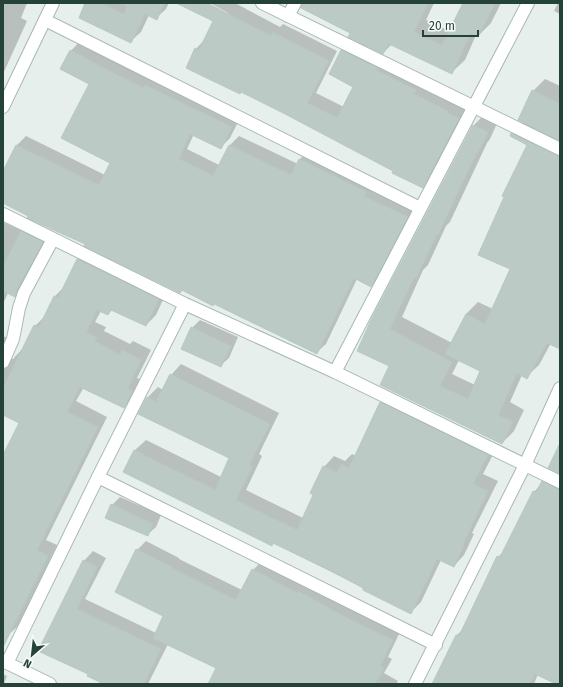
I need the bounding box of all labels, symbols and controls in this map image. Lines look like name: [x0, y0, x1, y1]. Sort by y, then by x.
scale bar: [423, 12, 478, 38]
text: 20 m: [429, 19, 455, 33]
north arrow: [12, 635, 52, 675]
text: N: [21, 656, 34, 671]

